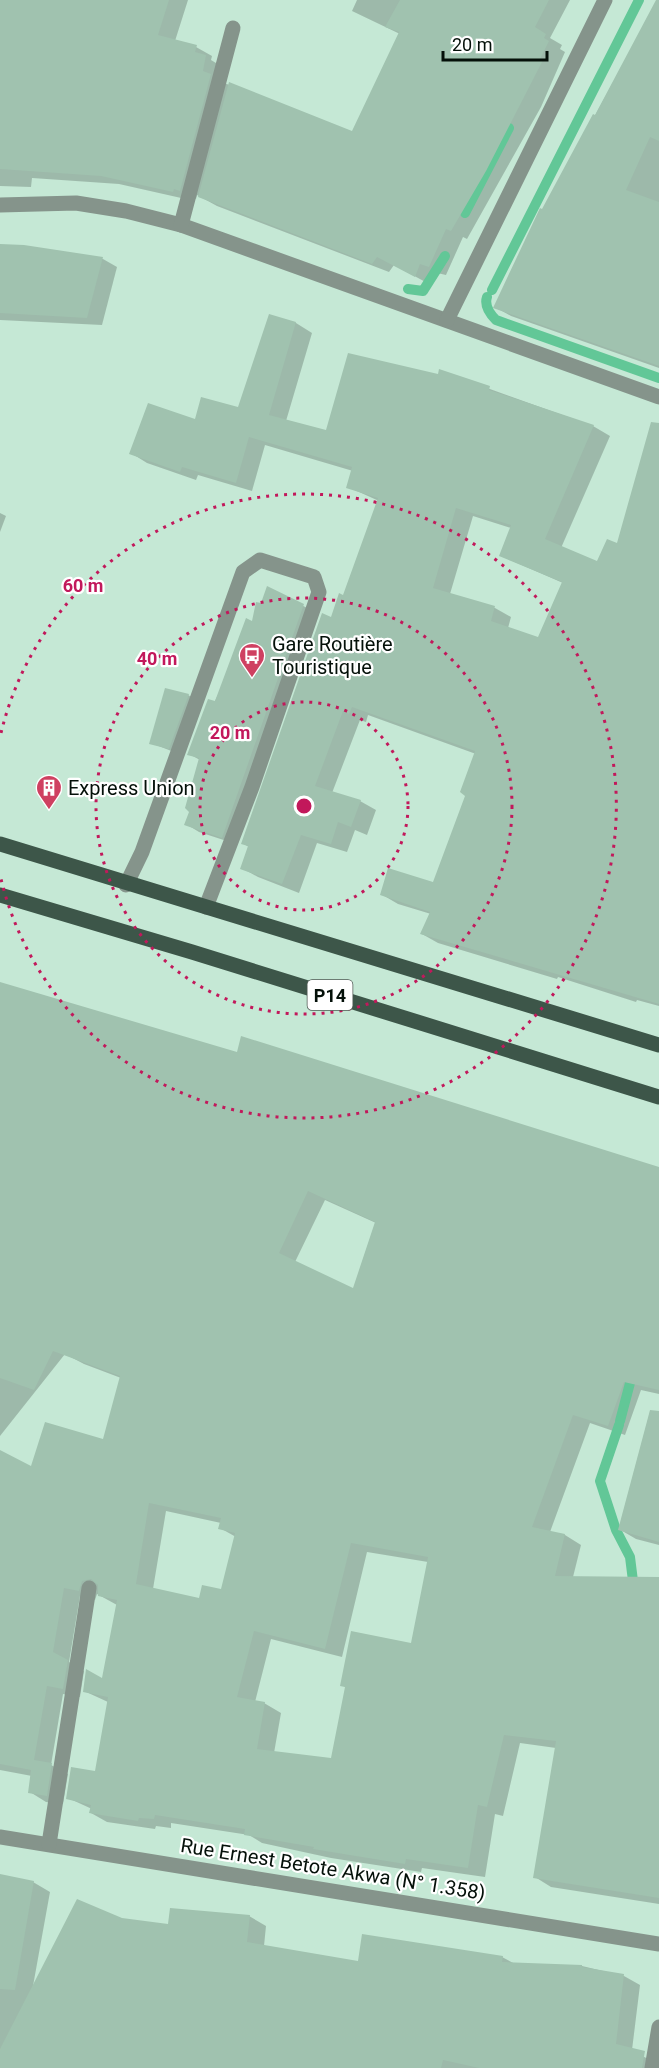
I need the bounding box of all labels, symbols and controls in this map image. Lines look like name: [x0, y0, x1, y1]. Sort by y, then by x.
scale bar: [443, 24, 546, 62]
text: 20 m: [452, 34, 492, 55]
text: 60 m: [63, 575, 103, 596]
place label: Gare Routière Touristique: [272, 632, 393, 679]
bus stop icon: Gare Routière Touristique: [237, 641, 267, 679]
text: 40 m: [137, 648, 177, 669]
text: 20 m: [210, 722, 250, 743]
building icon: Express Union: [34, 773, 64, 811]
place label: Express Union: [68, 776, 195, 800]
centre of rings: [294, 796, 314, 816]
road number: P14: [308, 980, 352, 1010]
street label: Rue Ernest Betote Akwa (N° 1.358): [179, 1833, 487, 1905]

